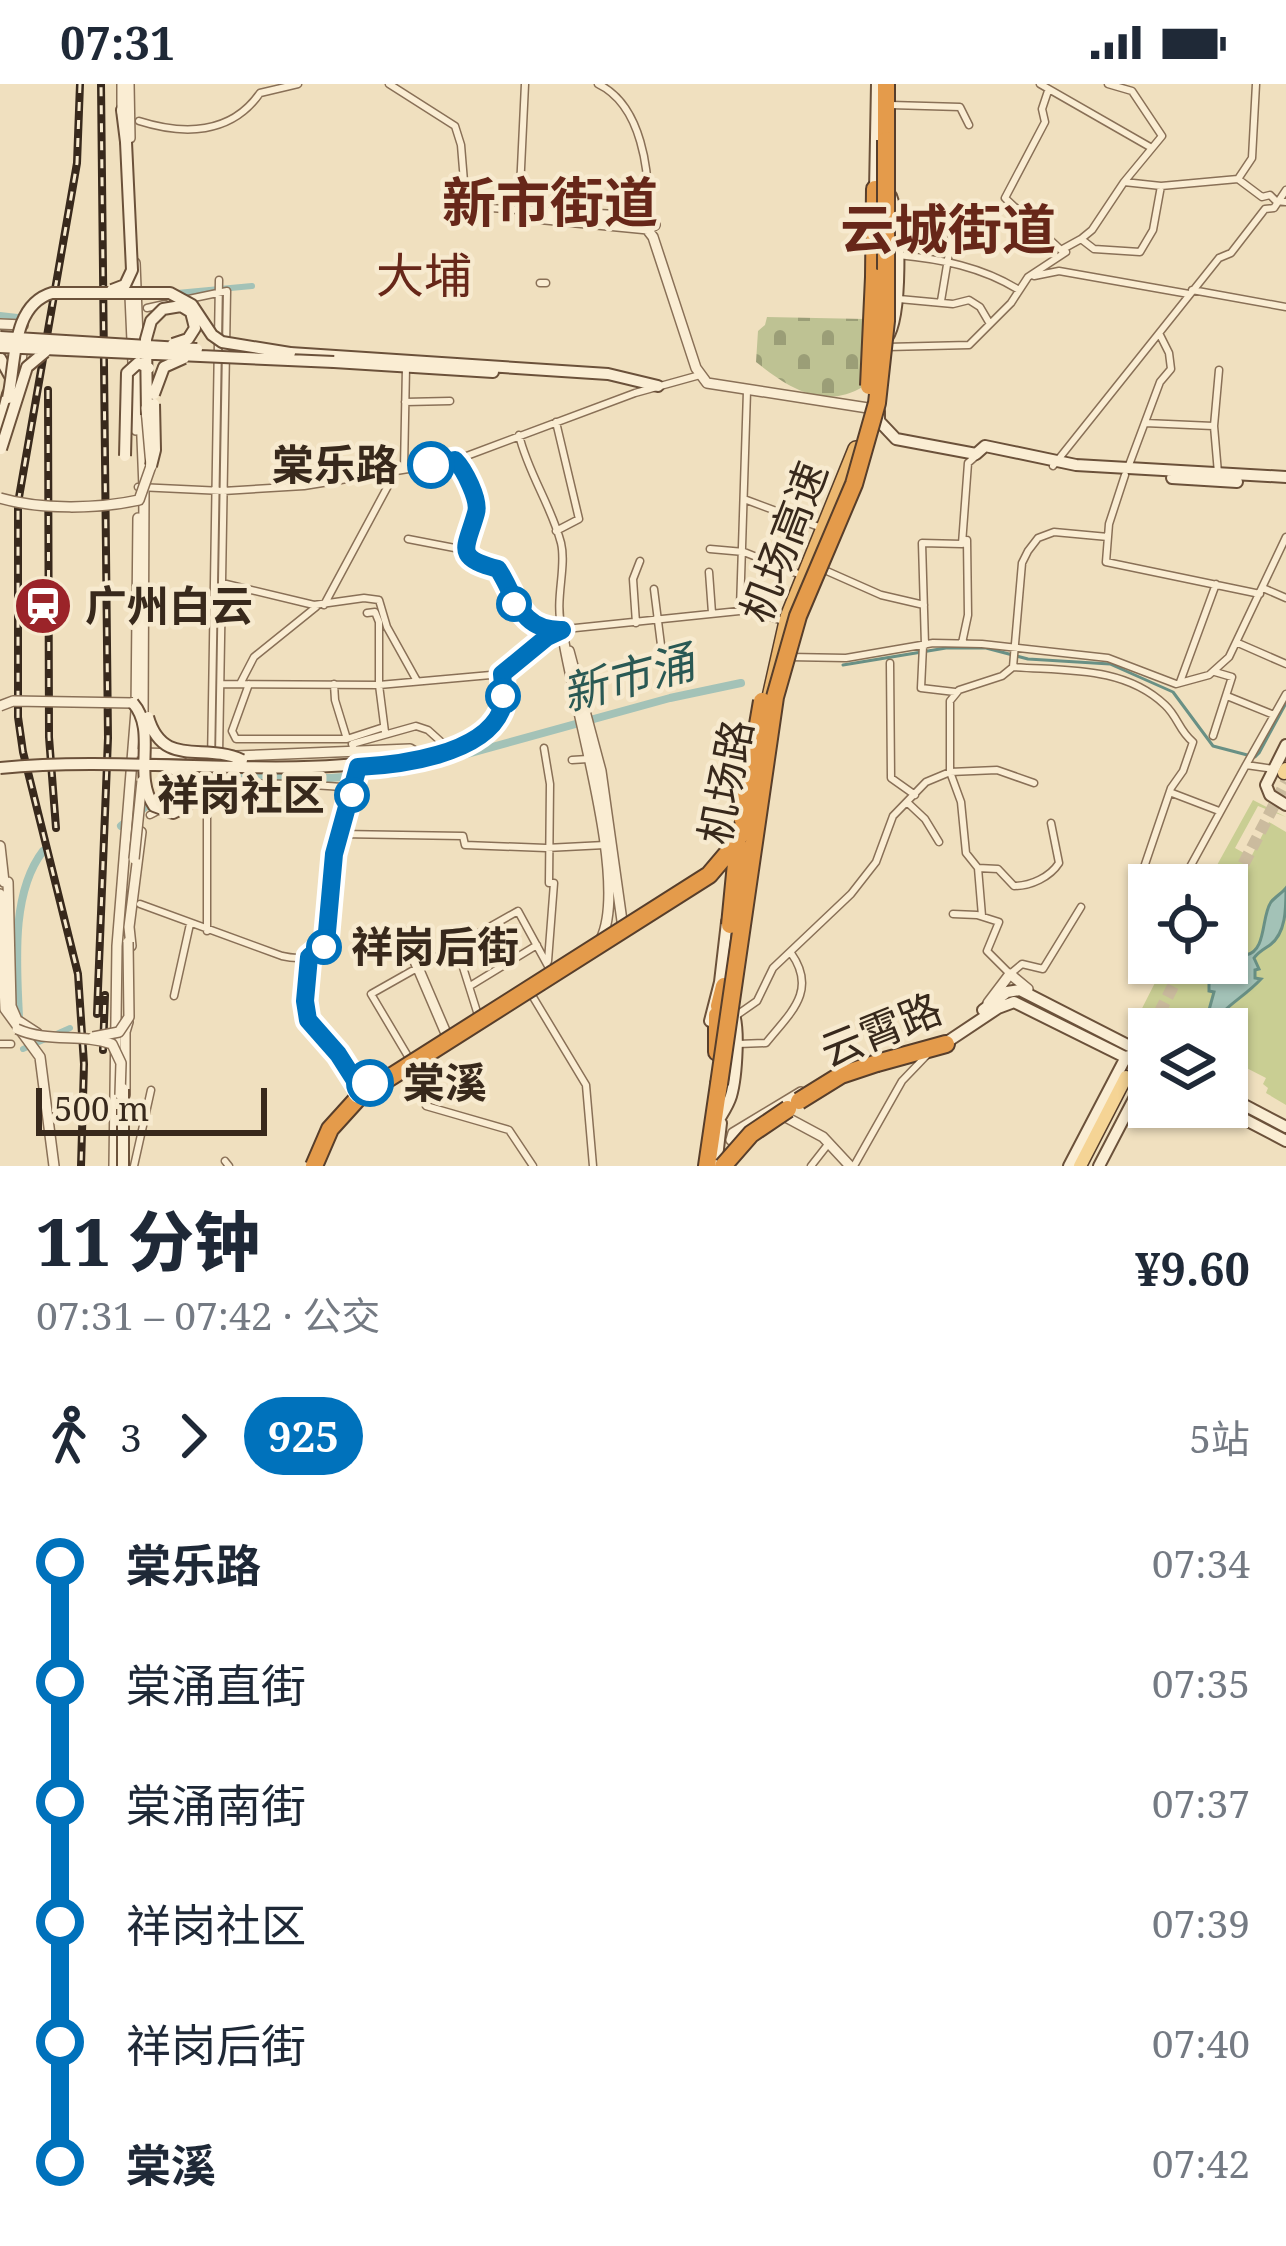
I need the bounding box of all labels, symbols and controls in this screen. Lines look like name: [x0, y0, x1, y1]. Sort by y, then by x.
text: 07:31: [60, 12, 175, 73]
district label: 新市街道: [442, 164, 658, 238]
district label: 云城街道: [840, 191, 1056, 265]
district label: 大埔: [376, 242, 472, 307]
place label: 棠乐路: [272, 435, 398, 492]
marker: 棠乐路: [409, 443, 453, 487]
street label: 机场高速: [726, 453, 839, 630]
station icon: 广州白云: [12, 575, 74, 637]
place label: 广州白云: [85, 576, 253, 633]
unlabelled marker: [498, 588, 530, 620]
water label: 新市涌: [555, 628, 706, 723]
unlabelled marker: [487, 680, 519, 712]
street label: 机场路: [685, 714, 765, 849]
place label: 祥岗社区: [157, 765, 325, 822]
marker: 祥岗社区: [336, 779, 368, 811]
map controls: [1128, 864, 1248, 1128]
button: locate: [1128, 864, 1248, 984]
place label: 祥岗后街: [351, 917, 519, 974]
marker: 祥岗后街: [308, 931, 340, 963]
street label: 云霄路: [811, 979, 950, 1079]
button: layers: [1128, 1008, 1248, 1128]
place label: 棠溪: [403, 1053, 487, 1110]
marker: 棠溪: [348, 1061, 392, 1105]
scale bar: [36, 1082, 267, 1135]
text: 500 m: [54, 1086, 149, 1131]
text: 11 分钟: [36, 1195, 260, 1285]
text: ¥9.60: [1135, 1238, 1250, 1299]
text: 07:31 – 07:42 · 公交: [36, 1288, 381, 1341]
icon: walk: [36, 1403, 102, 1469]
icon: forward: [160, 1403, 226, 1469]
text: 925: [268, 1407, 339, 1464]
text: 3: [120, 1410, 142, 1463]
text: 5站: [1189, 1411, 1250, 1464]
text: 棠乐路: [126, 1534, 261, 1595]
text: 07:34: [1152, 1536, 1250, 1589]
text: 棠涌直街: [126, 1654, 306, 1715]
text: 07:35: [1152, 1656, 1250, 1709]
text: 棠涌南街: [126, 1774, 306, 1835]
text: 07:37: [1152, 1776, 1250, 1829]
text: 祥岗社区: [126, 1894, 306, 1955]
text: 07:39: [1152, 1896, 1250, 1949]
text: 祥岗后街: [126, 2014, 306, 2075]
text: 07:40: [1152, 2016, 1250, 2069]
text: 棠溪: [126, 2134, 216, 2195]
text: 07:42: [1152, 2136, 1250, 2189]

